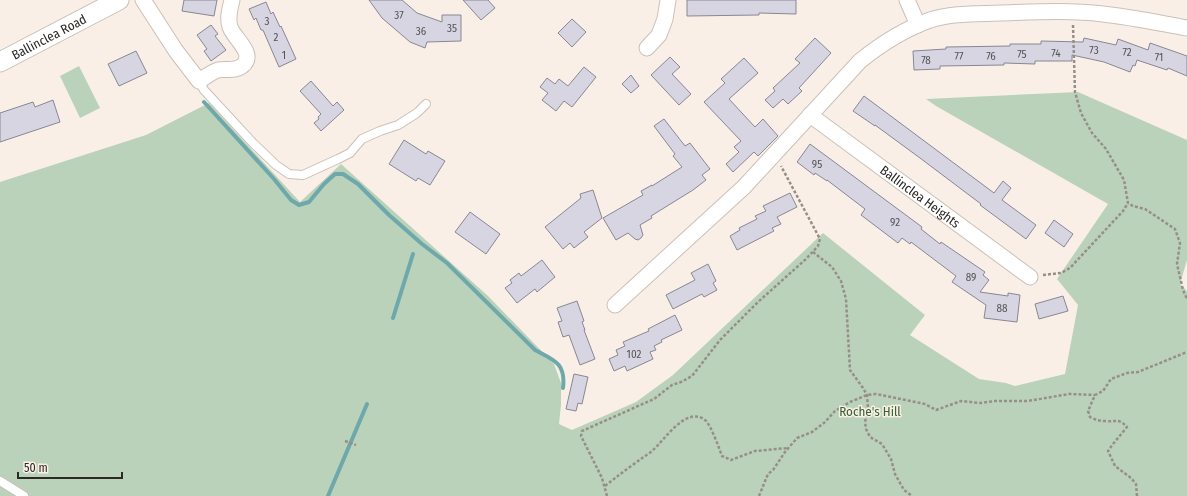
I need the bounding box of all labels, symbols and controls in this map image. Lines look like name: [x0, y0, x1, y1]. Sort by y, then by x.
house number: 37: [394, 9, 404, 22]
street label: Ballinclea Road: [9, 11, 89, 63]
house number: 3: [265, 15, 270, 28]
house number: 35: [447, 22, 457, 35]
house number: 36: [416, 25, 427, 38]
house number: 2: [274, 31, 279, 44]
house number: 73: [1089, 44, 1099, 57]
house number: 72: [1122, 46, 1132, 59]
house number: 74: [1051, 47, 1061, 60]
house number: 75: [1017, 48, 1027, 61]
house number: 1: [282, 49, 286, 62]
house number: 77: [955, 50, 964, 63]
house number: 76: [986, 50, 996, 63]
house number: 71: [1155, 51, 1163, 64]
house number: 78: [921, 54, 931, 67]
house number: 95: [812, 158, 822, 171]
street label: Ballinclea Heights: [877, 162, 963, 231]
house number: 92: [890, 216, 900, 229]
house number: 89: [966, 271, 976, 284]
house number: 88: [997, 302, 1008, 315]
house number: 102: [627, 348, 642, 361]
park label: Roche's Hill: [839, 404, 901, 419]
scale bar: [18, 454, 122, 480]
text: 50 m: [24, 461, 48, 475]

